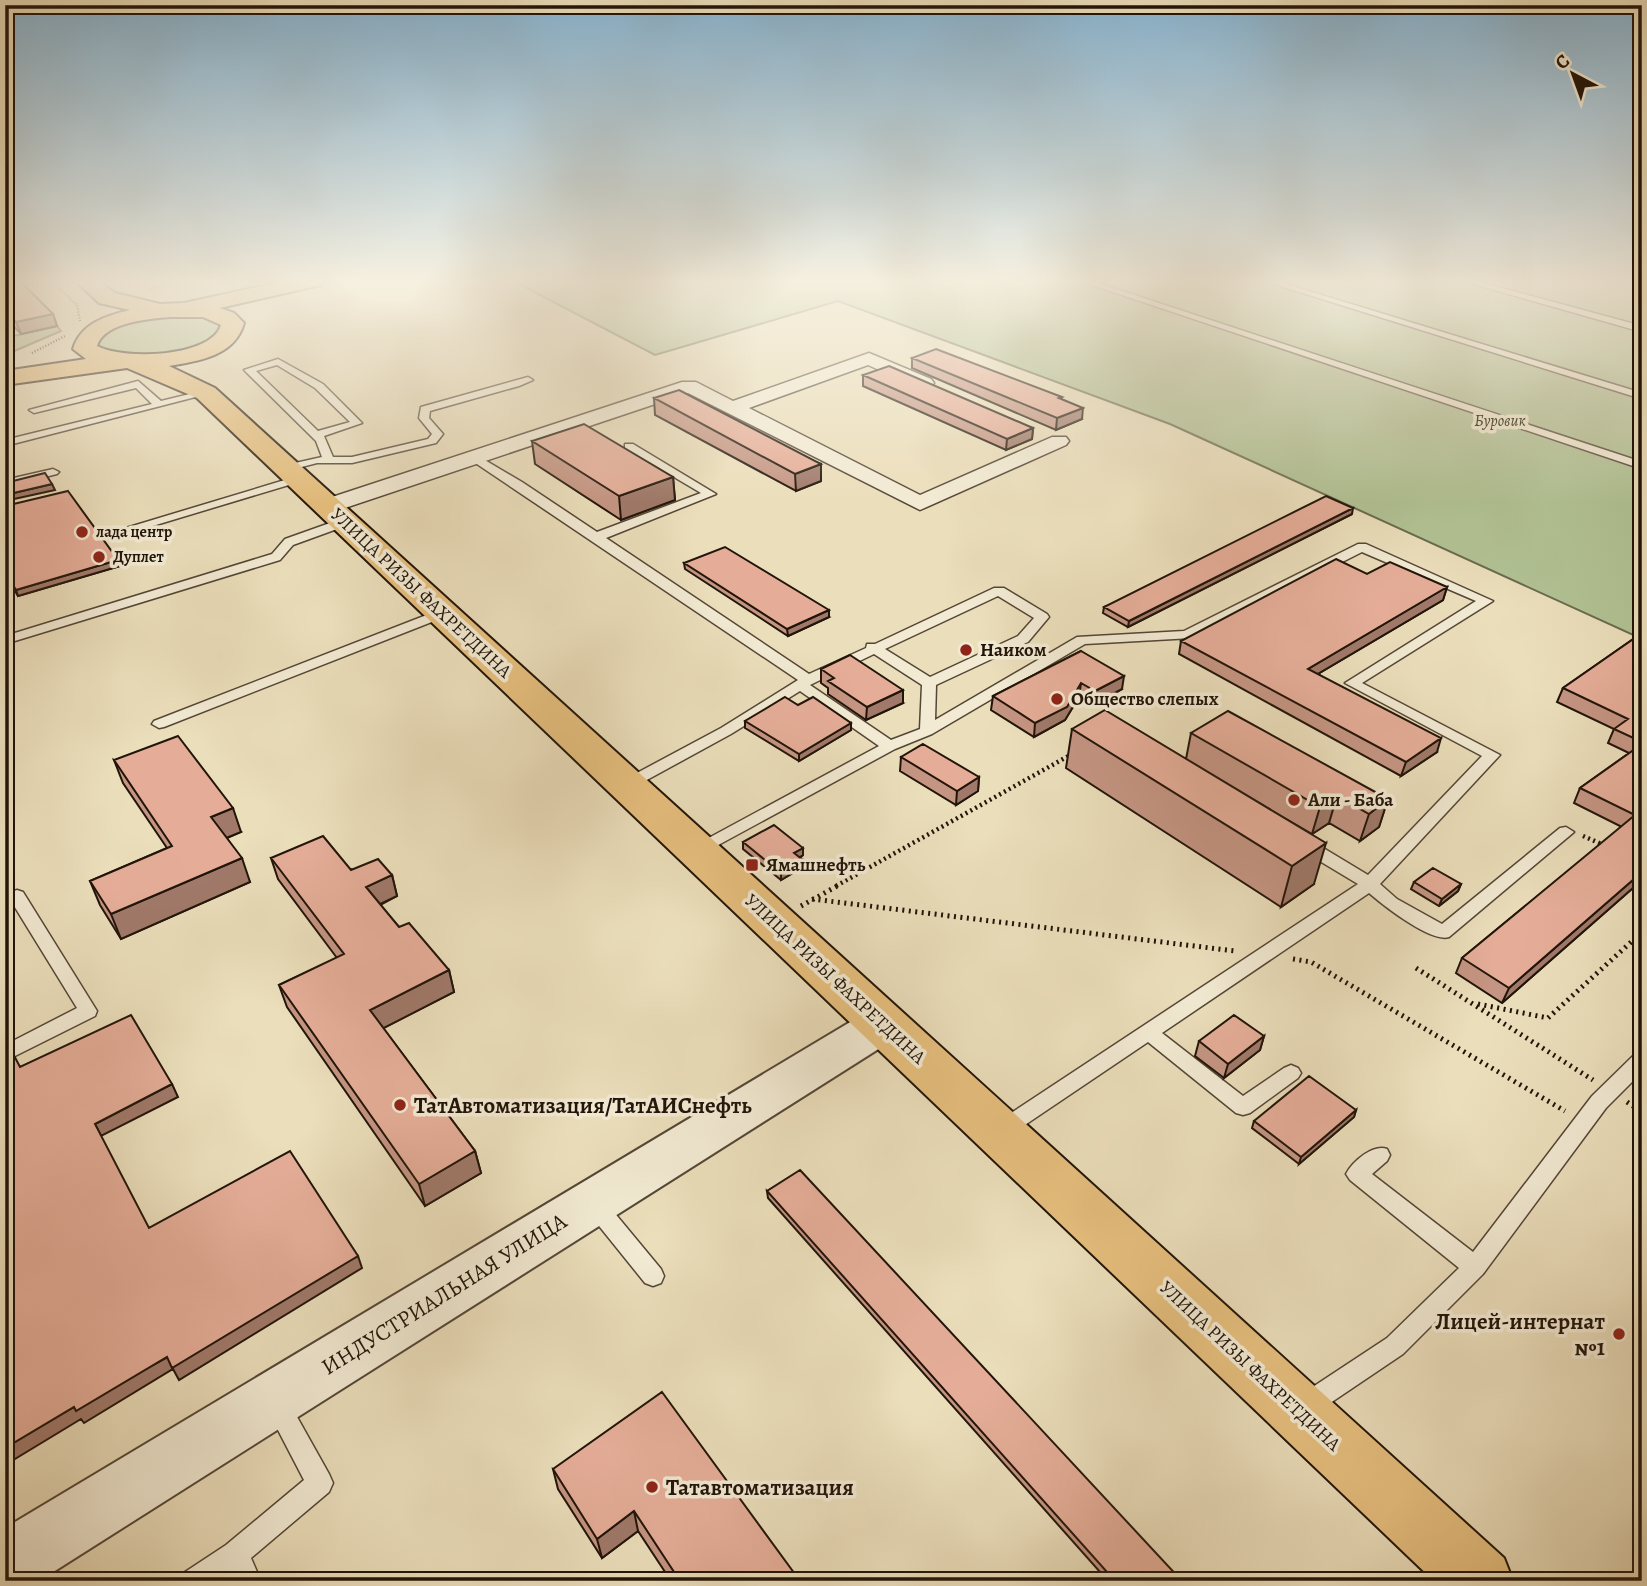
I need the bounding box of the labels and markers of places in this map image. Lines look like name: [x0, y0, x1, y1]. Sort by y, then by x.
place label: лада центр: [95, 521, 173, 543]
marker: лада центр: [74, 524, 90, 540]
place label: Дуплет: [113, 546, 164, 568]
marker: Дуплет: [91, 549, 107, 565]
place label: Наиком: [980, 637, 1047, 663]
marker: Наиком: [958, 642, 974, 658]
place label: Общество слепых: [1071, 686, 1219, 712]
marker: Общество слепых: [1049, 691, 1065, 707]
place label: Али - Баба: [1307, 787, 1394, 813]
marker: Али - Баба: [1286, 792, 1302, 808]
place label: Ямашнефть: [766, 852, 866, 878]
marker: Ямашнефть: [744, 857, 760, 873]
place label: ТатАвтоматизация/ТатАИСнефть: [414, 1090, 752, 1121]
marker: ТатАвтоматизация/ТатАИСнефть: [392, 1097, 408, 1113]
place label: Лицей-интернат №1: [1435, 1306, 1605, 1363]
marker: Лицей-интернат №1: [1611, 1326, 1627, 1342]
place label: Татавтоматизация: [666, 1472, 854, 1503]
marker: Татавтоматизация: [644, 1479, 660, 1495]

